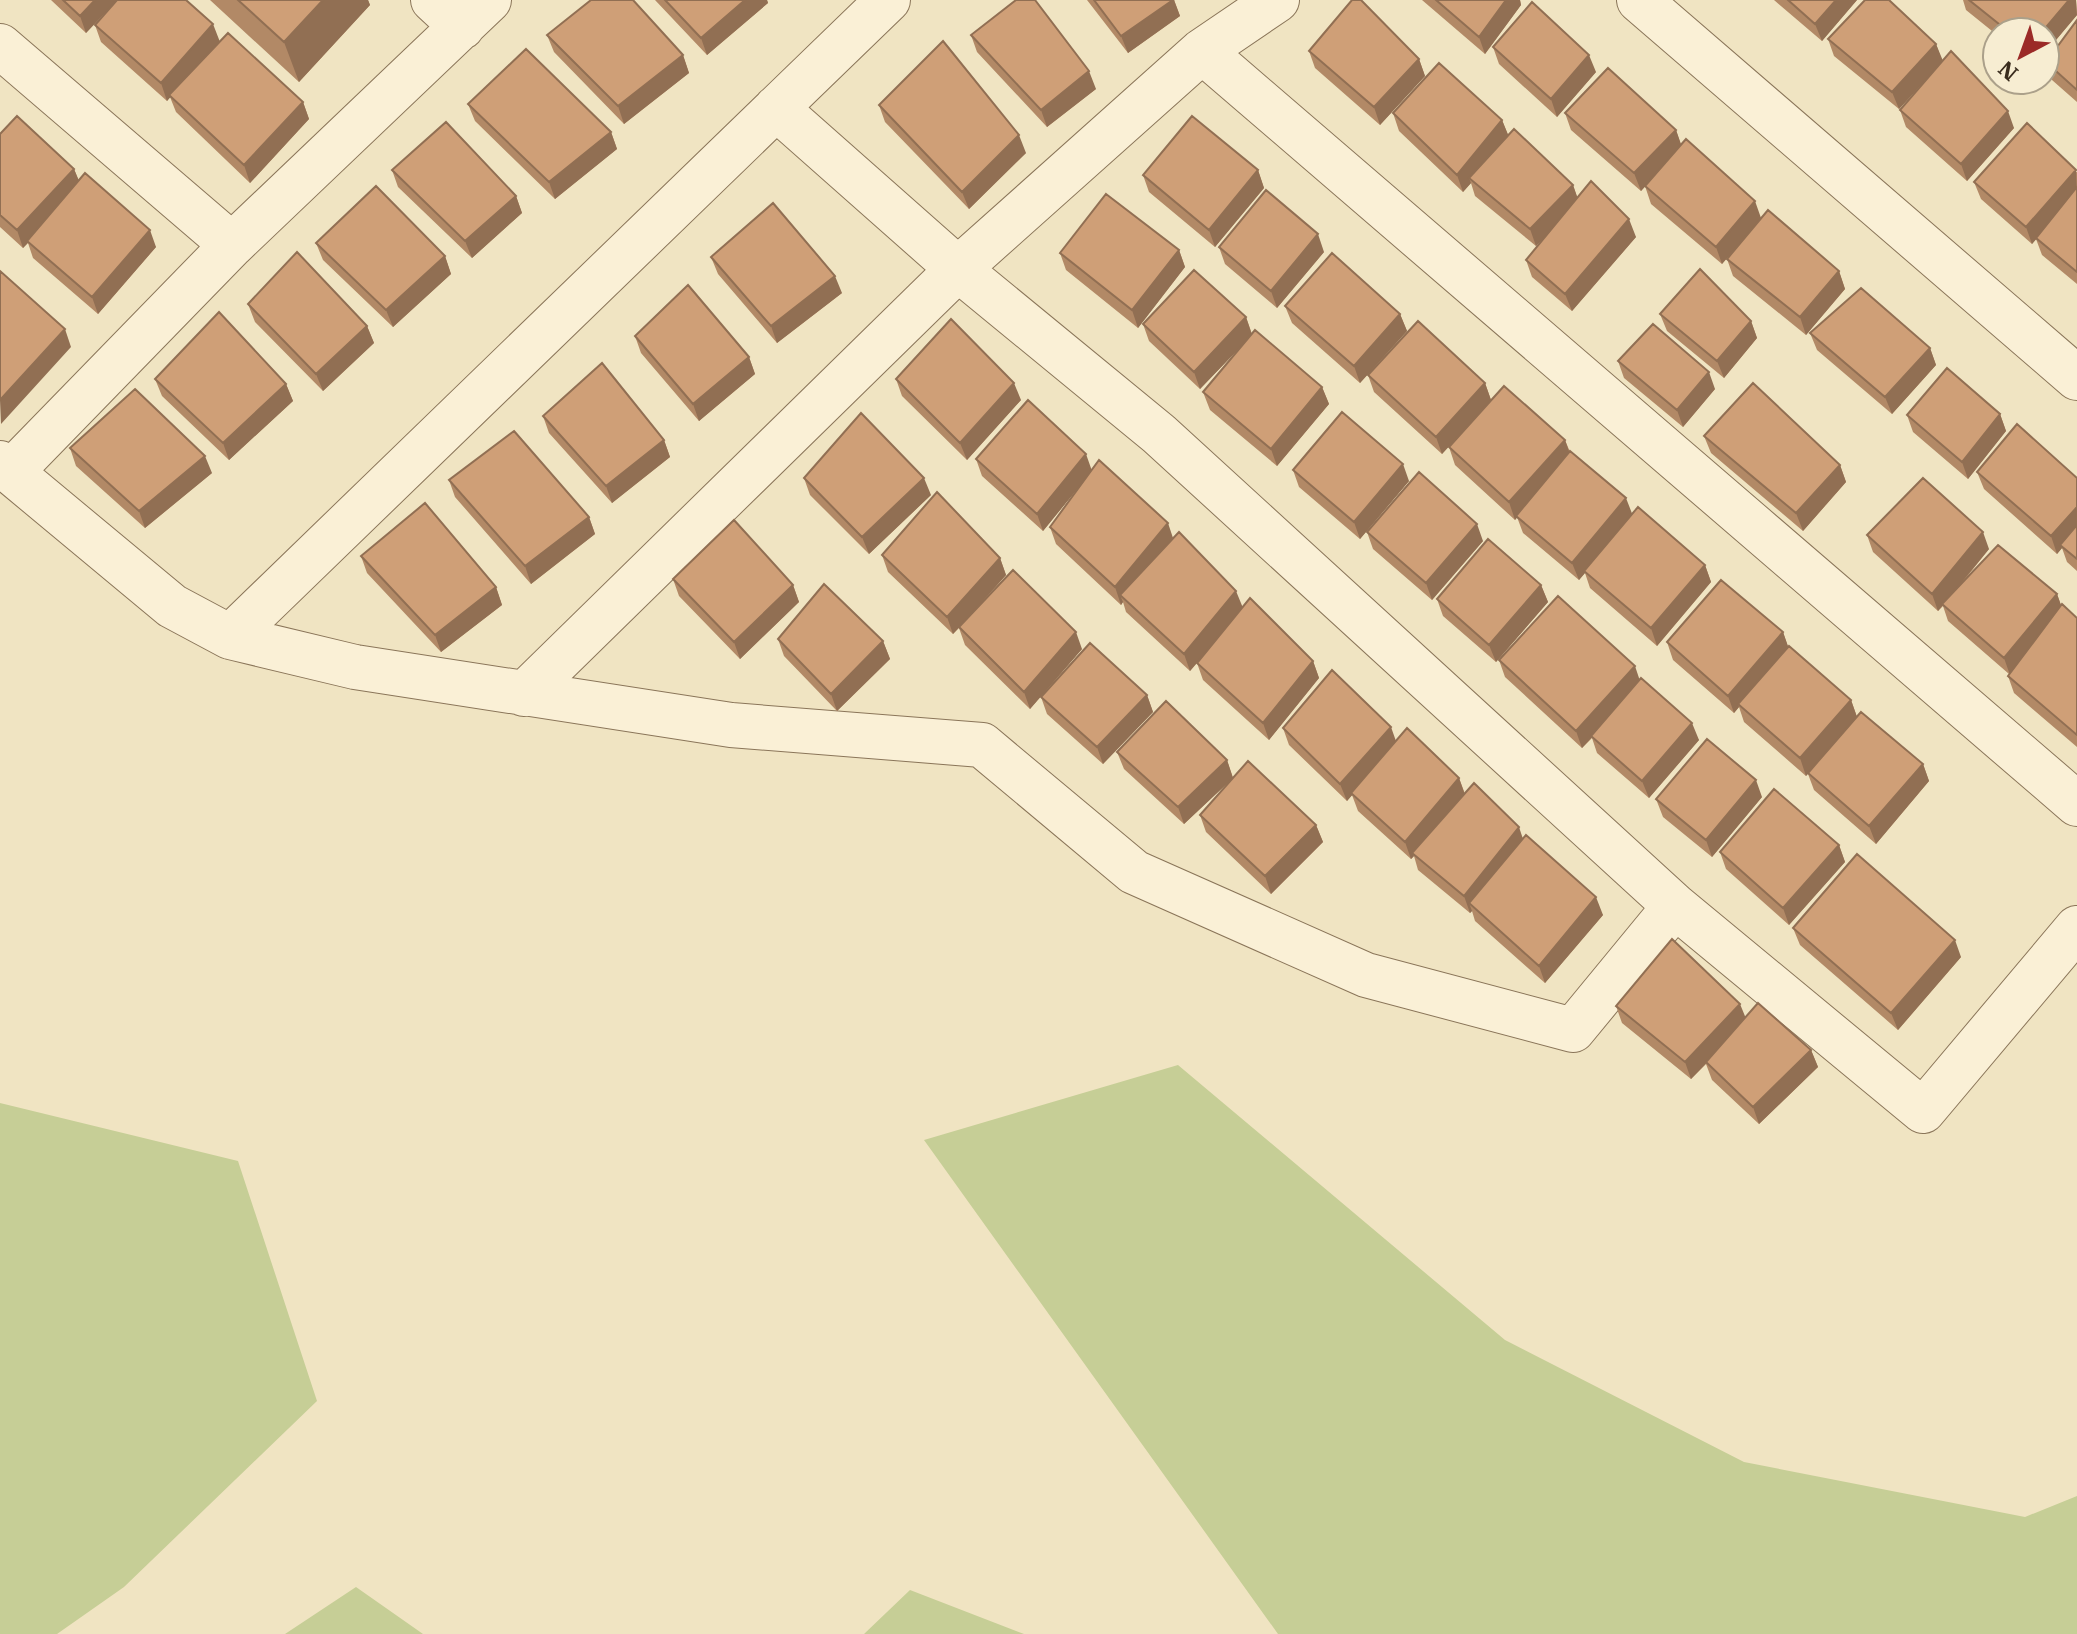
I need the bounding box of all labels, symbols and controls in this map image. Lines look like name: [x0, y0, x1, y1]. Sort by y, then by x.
north arrow: [1981, 16, 2061, 96]
text: N: [1991, 55, 2024, 88]

